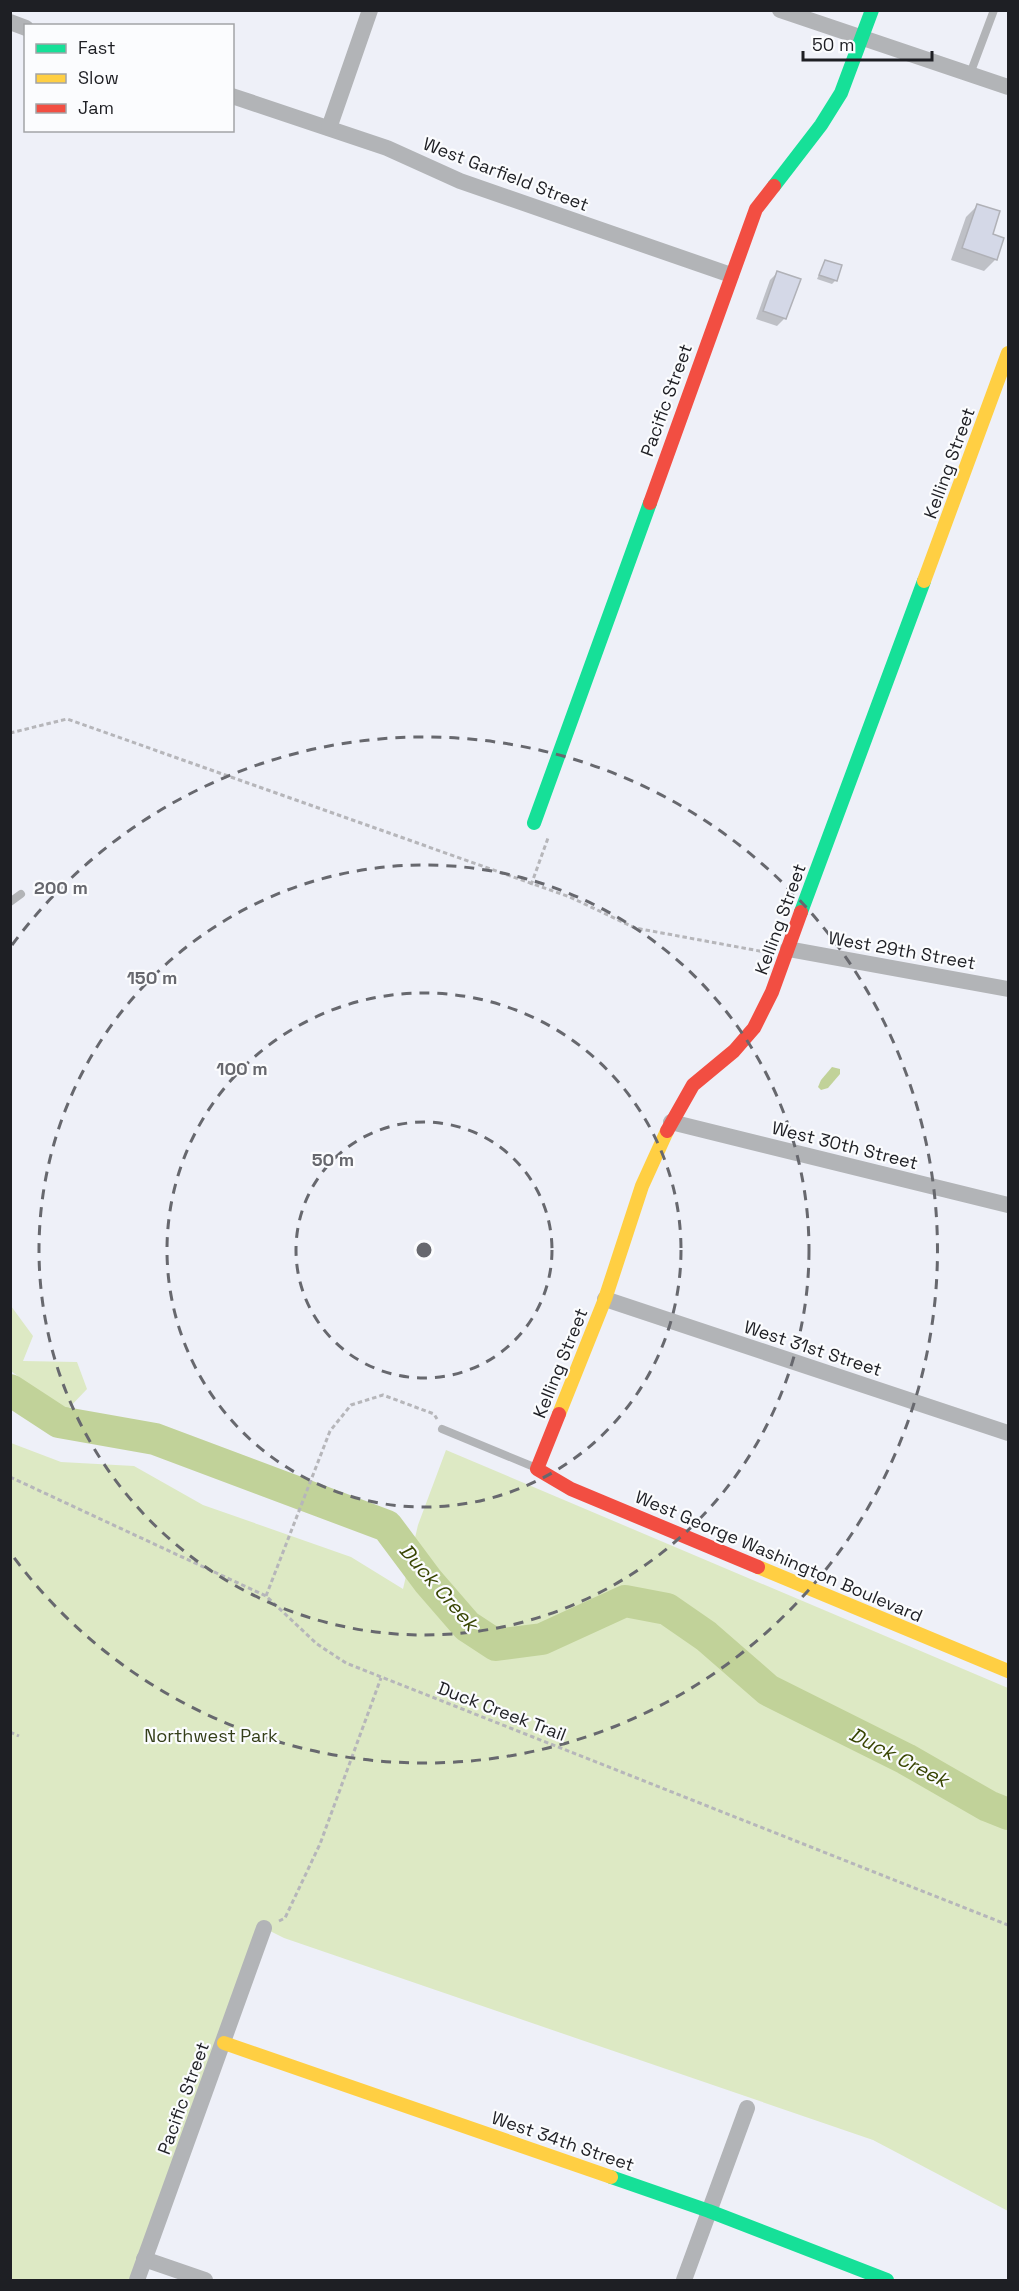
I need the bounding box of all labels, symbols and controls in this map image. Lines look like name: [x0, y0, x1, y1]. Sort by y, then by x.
legend: [24, 24, 234, 132]
scale bar: [803, 24, 932, 62]
text: 50 m: [812, 33, 854, 56]
text: Fast: [78, 36, 115, 59]
text: Slow: [78, 66, 119, 89]
text: Jam: [78, 96, 114, 119]
street label: West Garfield Street: [420, 132, 592, 216]
street label: Pacific Street: [635, 341, 697, 459]
street label: Kelling Street: [918, 404, 980, 522]
street label: Kelling Street: [749, 860, 811, 978]
text: 200 m: [34, 876, 88, 899]
street label: West 29th Street: [827, 926, 977, 974]
text: 150 m: [127, 966, 177, 989]
text: 100 m: [216, 1057, 268, 1080]
street label: West 30th Street: [770, 1116, 920, 1174]
text: 50 m: [312, 1148, 354, 1171]
centre of rings: [414, 1240, 434, 1260]
street label: Kelling Street: [527, 1305, 593, 1421]
street label: West 31st Street: [741, 1315, 885, 1381]
street label: West George Washington Boulevard: [632, 1485, 926, 1627]
water label: Duck Creek: [394, 1538, 486, 1638]
street label: Duck Creek Trail: [434, 1676, 570, 1746]
water label: Duck Creek: [845, 1721, 955, 1794]
park label: Northwest Park: [144, 1724, 278, 1747]
street label: Pacific Street: [152, 2039, 214, 2157]
street label: West 34th Street: [489, 2106, 637, 2176]

